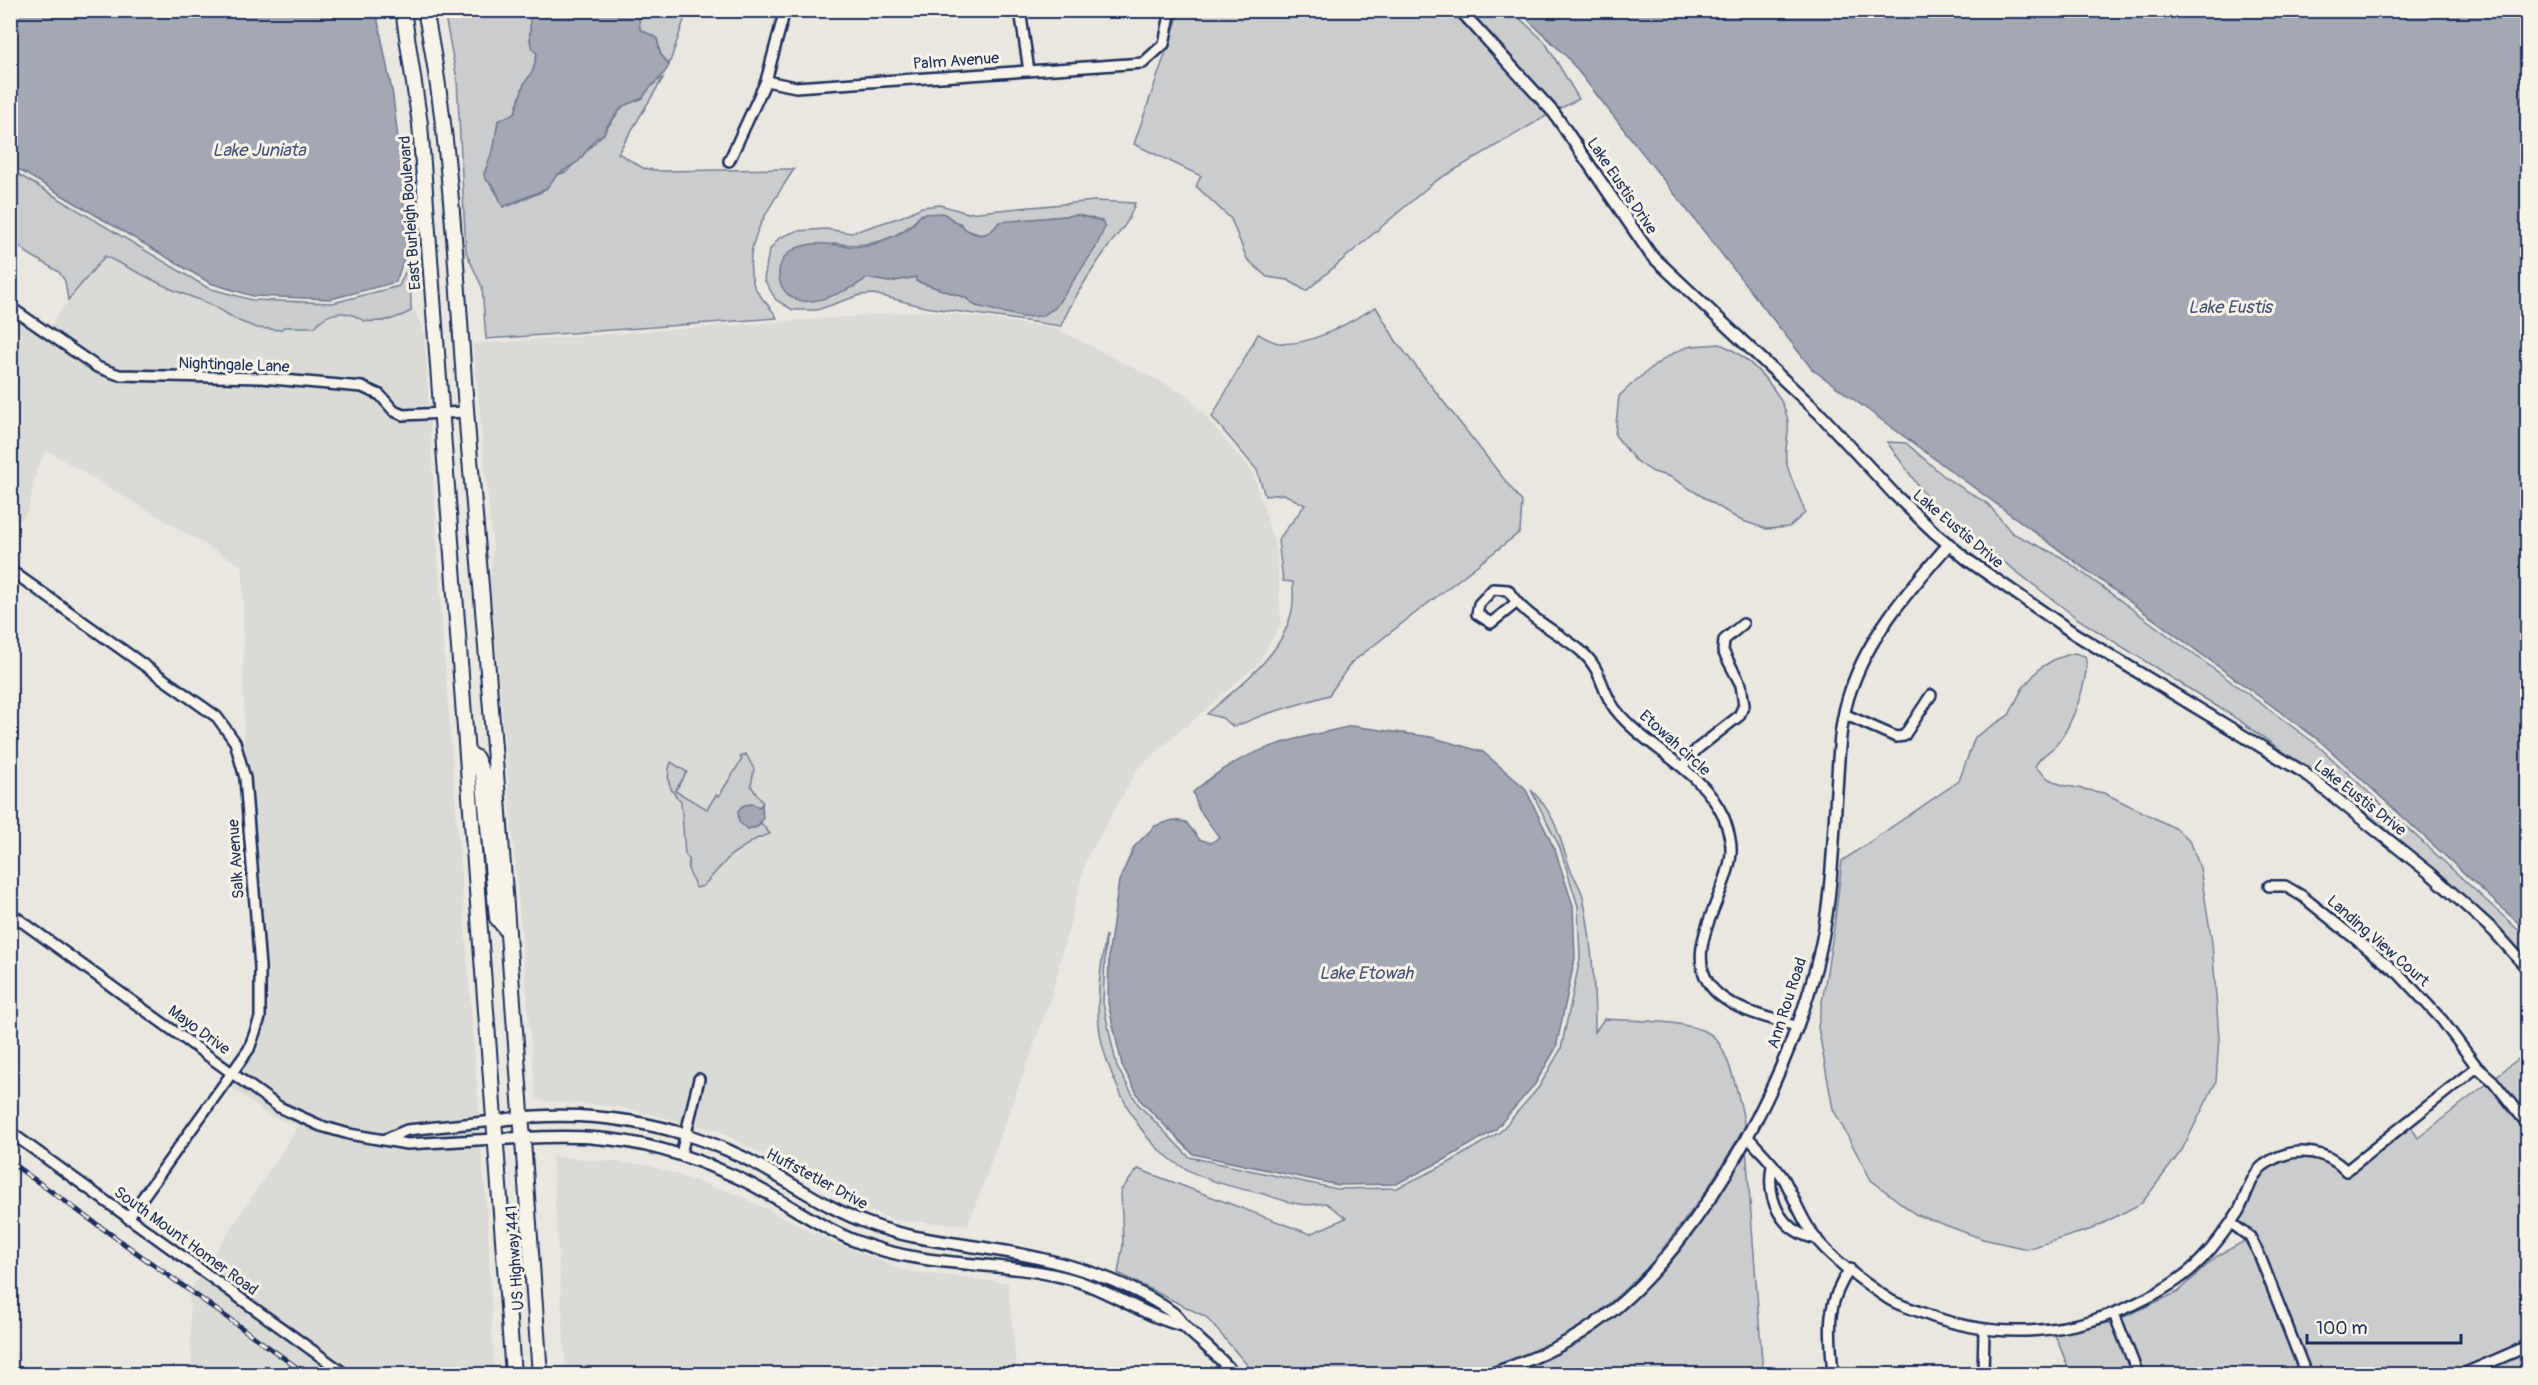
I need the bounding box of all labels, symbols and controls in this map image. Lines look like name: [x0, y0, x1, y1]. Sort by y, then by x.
street label: Palm Avenue: [912, 48, 1000, 74]
street label: Lake Eustis Drive: [1582, 134, 1662, 238]
street label: East Burleigh Boulevard: [395, 135, 425, 291]
water label: Lake Juniata: [212, 139, 307, 162]
water label: Lake Eustis: [2188, 296, 2274, 319]
street label: Nightingale Lane: [178, 353, 290, 377]
street label: Lake Eustis Drive: [1909, 485, 2007, 573]
street label: Etowah circle: [1635, 706, 1715, 780]
street label: Lake Eustis Drive: [2310, 756, 2410, 840]
street label: Salk Avenue: [223, 818, 249, 900]
street label: Landing View Court: [2323, 891, 2434, 991]
street label: Ann Rou Road: [1763, 955, 1811, 1051]
water label: Lake Etowah: [1319, 962, 1414, 985]
street label: Mayo Drive: [164, 1001, 234, 1059]
street label: Huffstetler Drive: [763, 1144, 871, 1214]
street label: South Mount Homer Road: [110, 1182, 262, 1300]
street label: US Highway 441: [501, 1205, 529, 1311]
scale bar: [2307, 1307, 2462, 1345]
text: 100 m: [2316, 1317, 2368, 1340]

